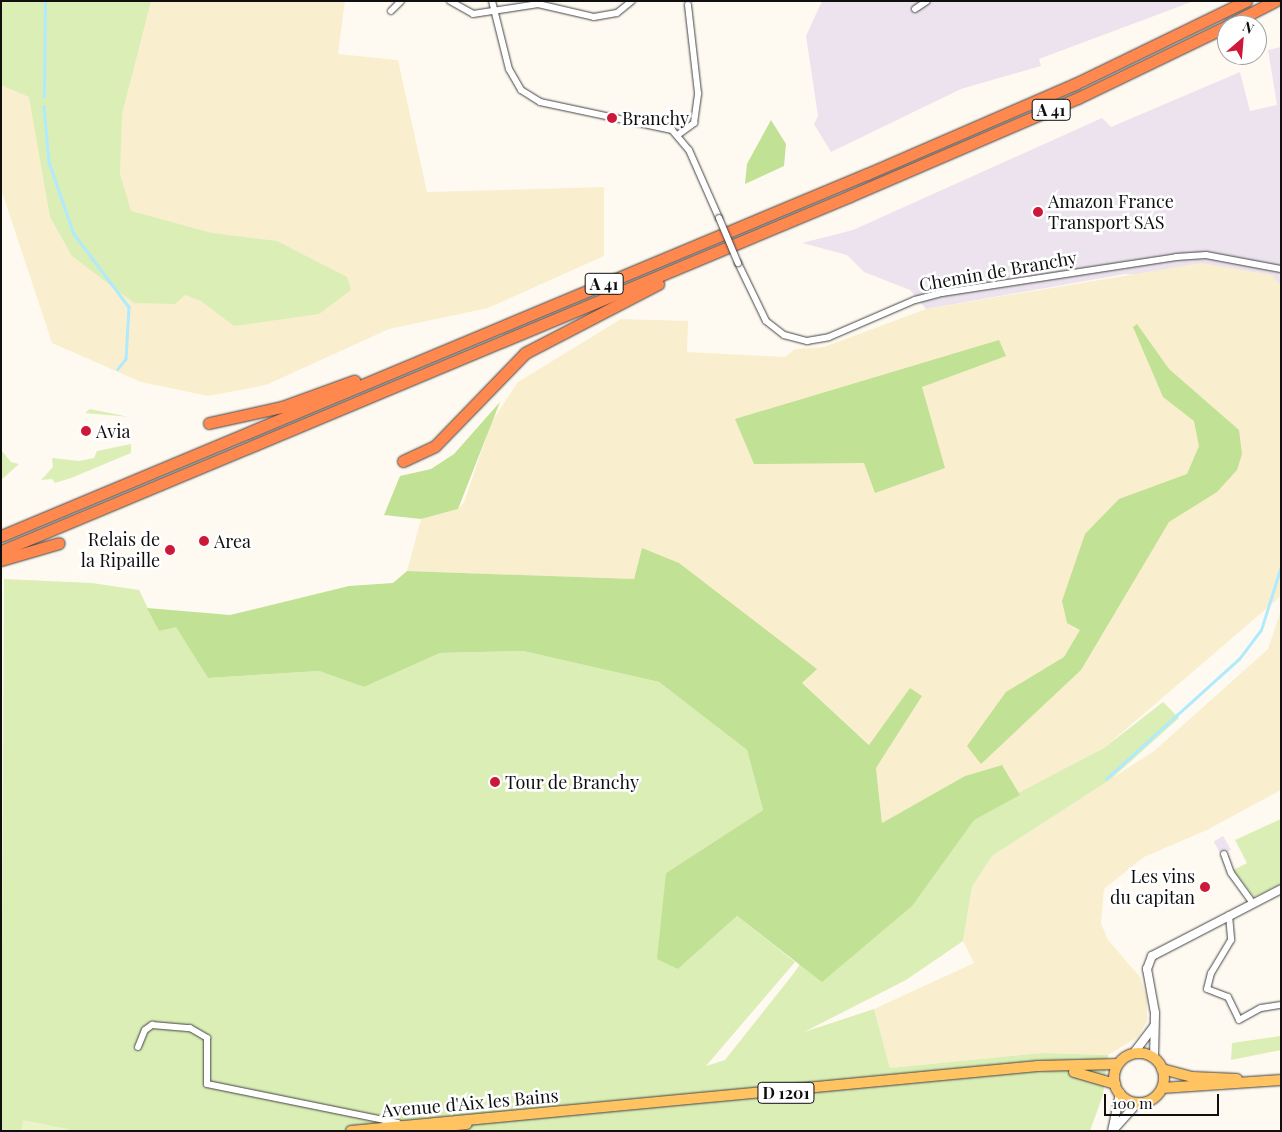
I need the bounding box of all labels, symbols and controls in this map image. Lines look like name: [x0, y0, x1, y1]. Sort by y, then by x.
north arrow: [1217, 15, 1267, 65]
text: N: [1240, 16, 1257, 38]
road number: A 41: [1031, 96, 1071, 124]
place label: Branchy: [622, 107, 689, 129]
marker: Branchy: [606, 112, 618, 124]
place label: Amazon France Transport SAS: [1048, 191, 1174, 233]
marker: Amazon France Transport SAS: [1032, 206, 1044, 218]
street label: Chemin de Branchy: [917, 246, 1079, 296]
road number: A 41: [584, 270, 624, 298]
place label: Avia: [96, 420, 130, 442]
marker: Avia: [80, 425, 92, 437]
place label: Relais de la Ripaille: [81, 529, 160, 572]
place label: Area: [214, 530, 251, 552]
marker: Area: [198, 535, 210, 547]
marker: Relais de la Ripaille: [164, 544, 176, 556]
place label: Tour de Branchy: [505, 771, 639, 793]
marker: Tour de Branchy: [489, 776, 501, 788]
place label: Les vins du capitan: [1110, 866, 1195, 909]
marker: Les vins du capitan: [1199, 881, 1211, 893]
road number: D 1201: [757, 1080, 815, 1106]
street label: Avenue d'Aix les Bains: [380, 1084, 560, 1122]
scale bar: [1107, 1084, 1222, 1116]
text: 100 m: [1112, 1093, 1153, 1113]

